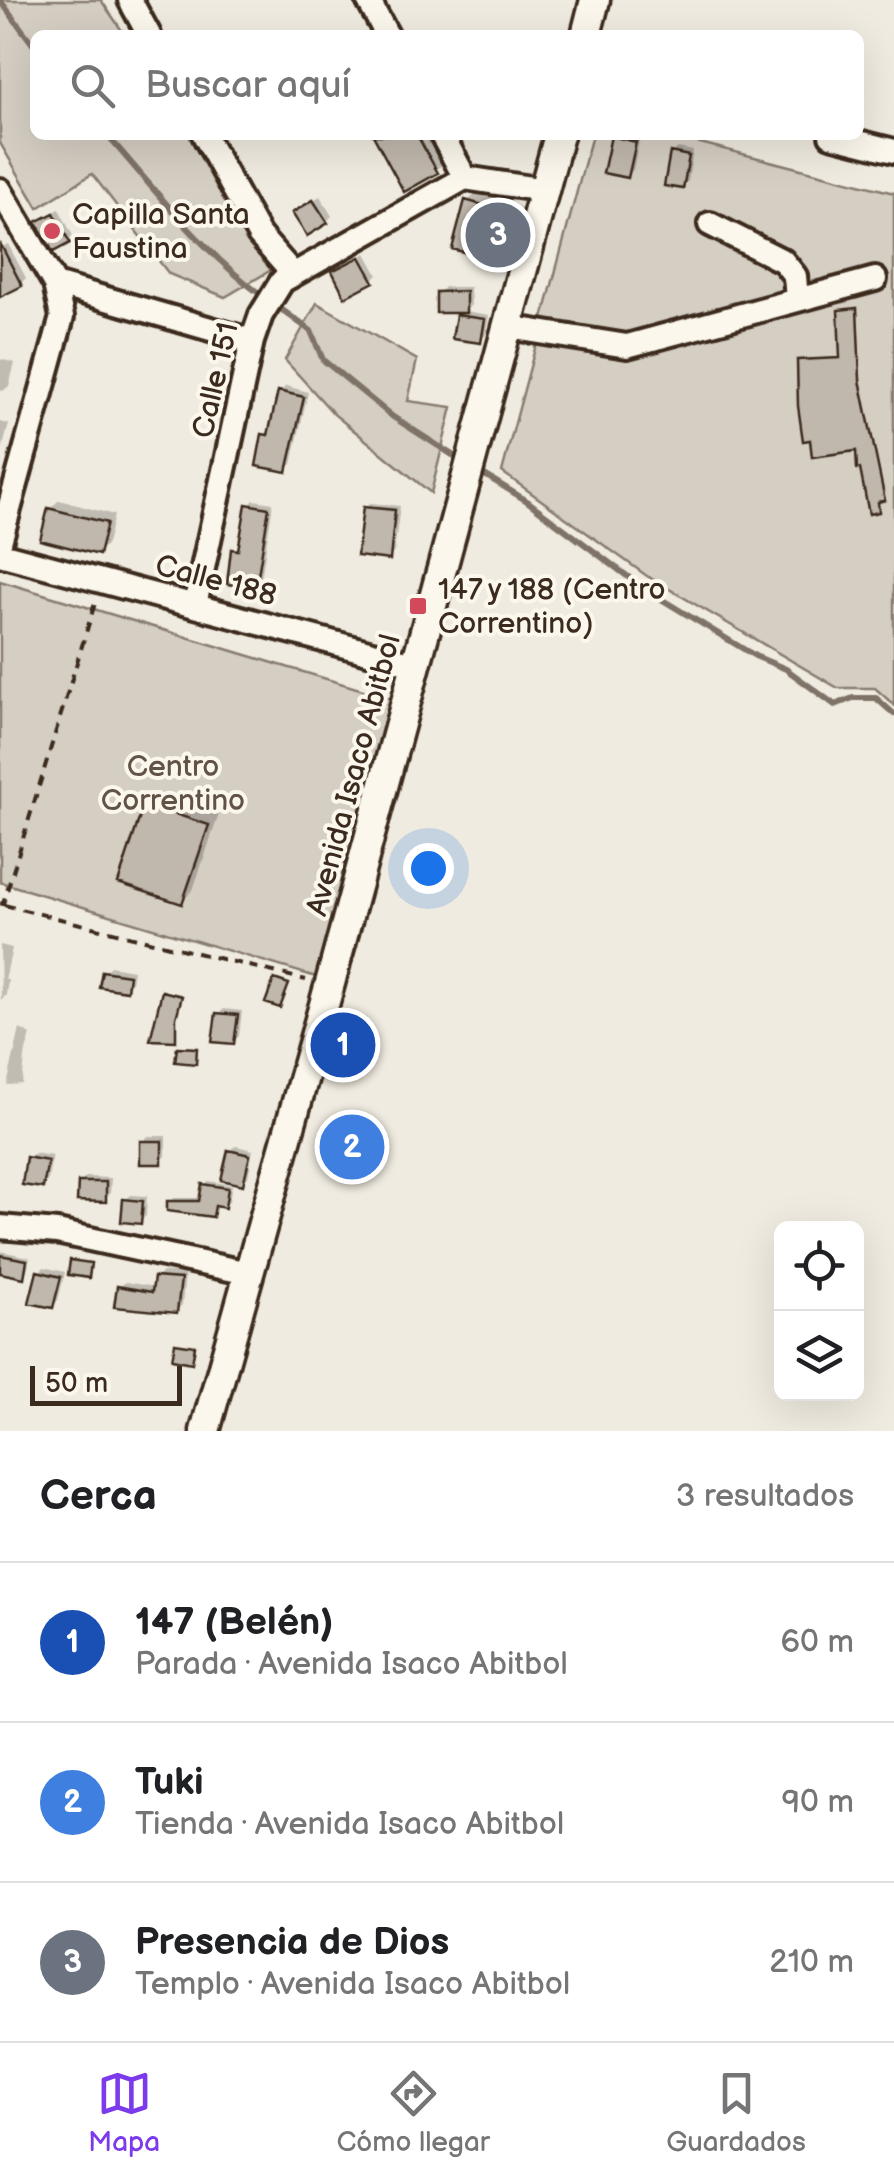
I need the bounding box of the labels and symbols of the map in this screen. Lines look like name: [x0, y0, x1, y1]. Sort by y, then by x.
place label: Capilla Santa Faustina: [72, 197, 250, 267]
pin: 3: [466, 198, 530, 272]
marker: Capilla Santa Faustina: [41, 220, 63, 242]
street label: Calle 151: [185, 319, 247, 442]
street label: Calle 188: [151, 548, 280, 614]
place label: 147 y 188 (Centro Correntino): [438, 572, 666, 642]
marker: 147 y 188 (Centro Correntino): [407, 595, 429, 617]
street label: Avenida Isaco Abitbol: [299, 631, 409, 920]
park label: Centro Correntino: [101, 749, 245, 819]
your location: [403, 843, 454, 894]
pin: 1: [310, 1008, 376, 1082]
pin: 2: [320, 1110, 384, 1184]
scale bar: [30, 1361, 182, 1406]

